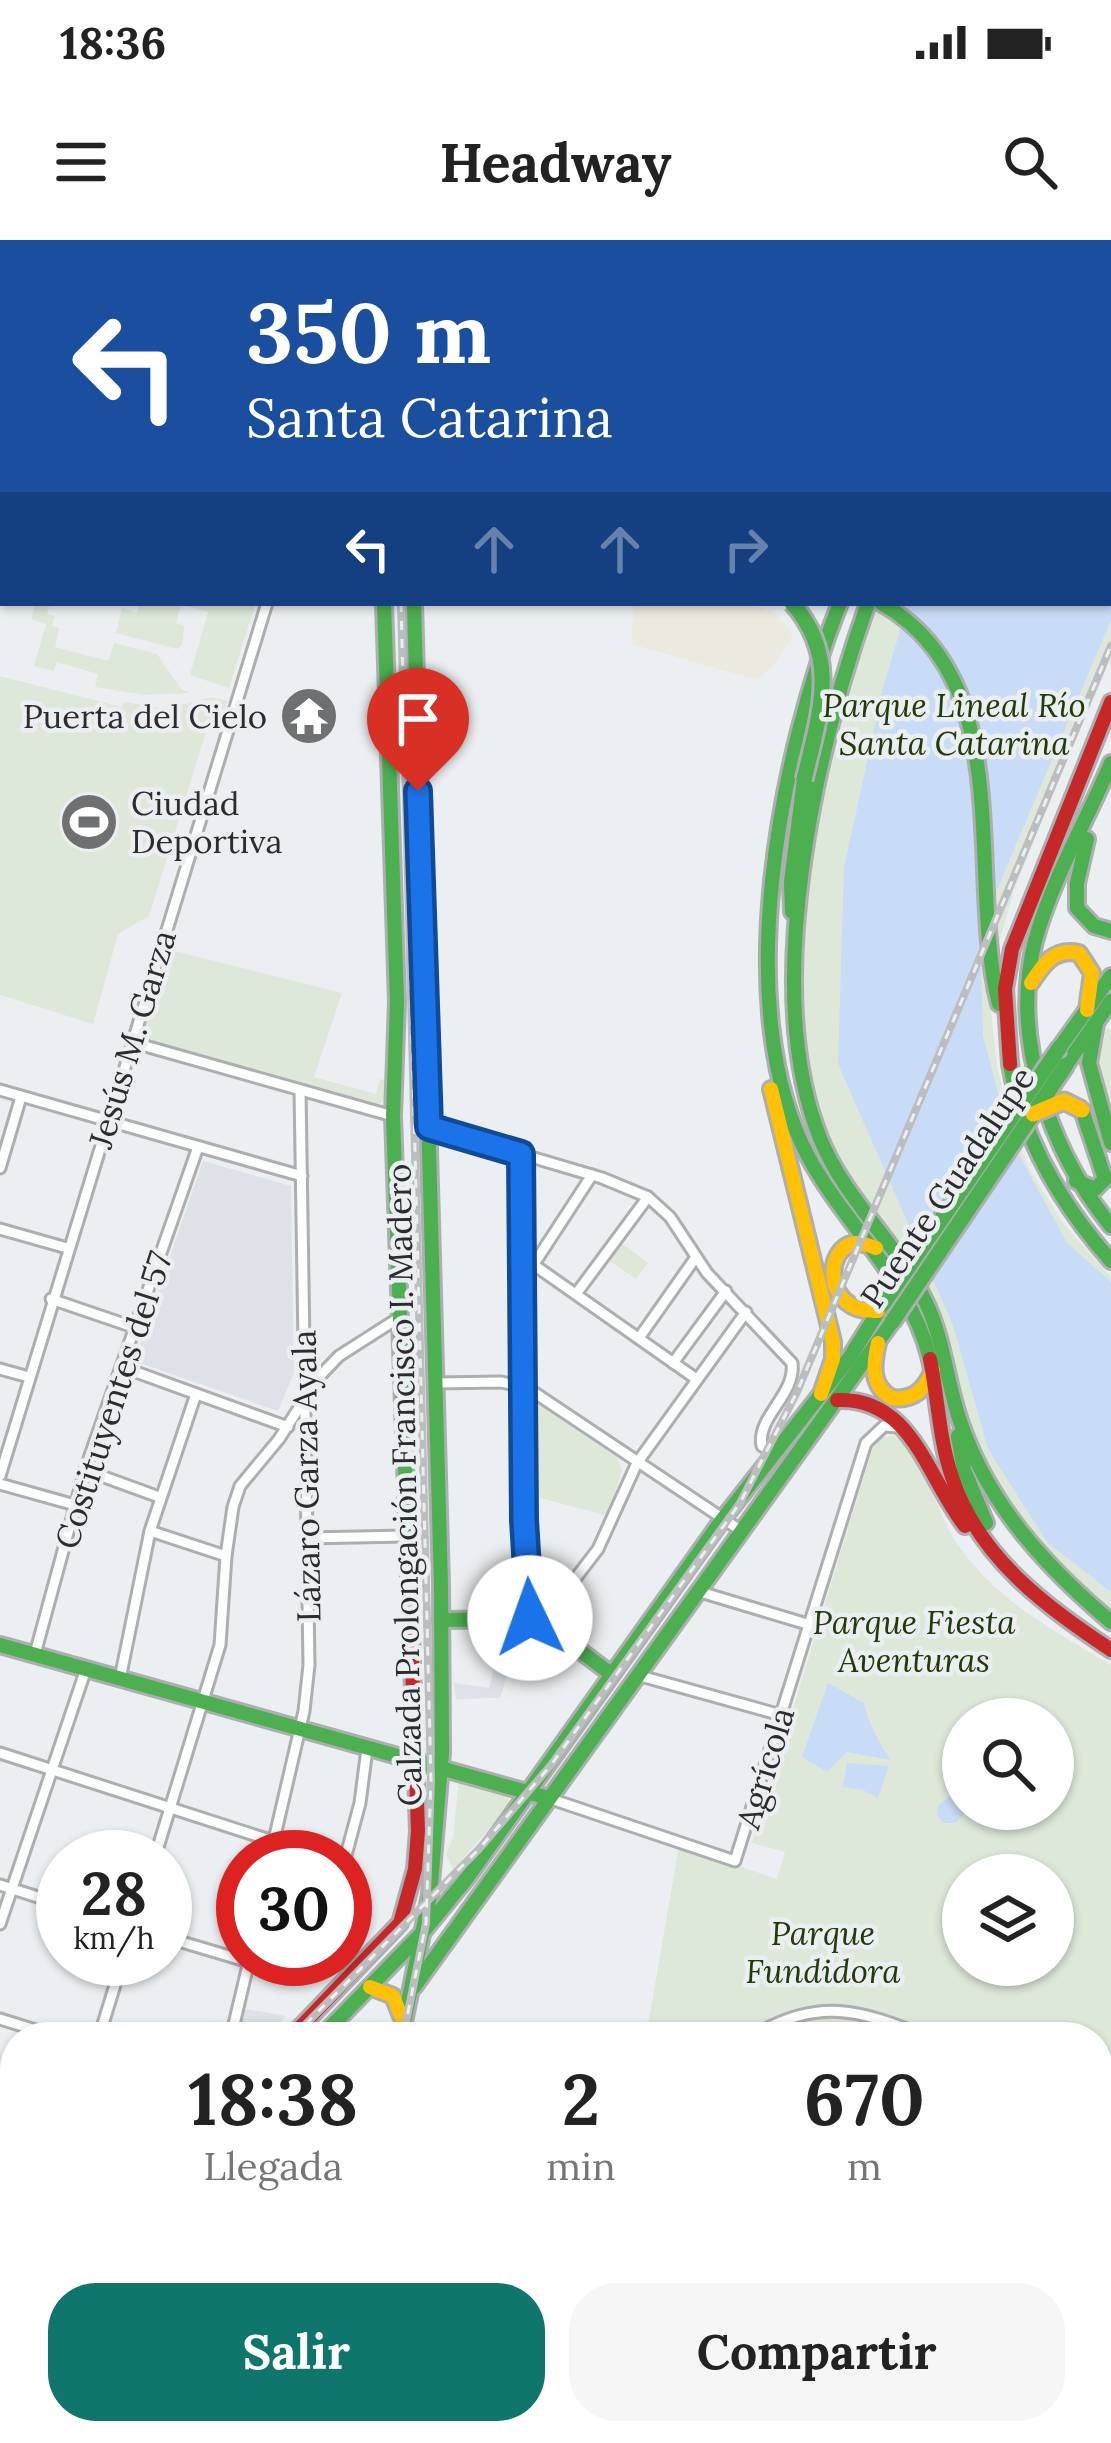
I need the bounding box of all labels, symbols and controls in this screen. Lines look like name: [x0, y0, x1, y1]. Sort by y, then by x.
text: 18:36: [60, 14, 166, 71]
text: Headway: [439, 128, 672, 197]
icon: menu: [48, 129, 114, 195]
icon: search: [997, 129, 1063, 195]
text: 350 m: [246, 278, 491, 386]
icon: left: [48, 288, 204, 444]
text: Santa Catarina: [246, 383, 613, 452]
icon: left: [335, 516, 401, 582]
icon: ahead: [461, 516, 527, 582]
icon: ahead: [587, 516, 653, 582]
icon: right: [713, 516, 779, 582]
pin: [367, 668, 469, 791]
park label: Parque Lineal Río Santa Catarina: [822, 684, 1086, 764]
temple icon: Puerta del Cielo: [278, 685, 340, 747]
icon: arrive: [385, 686, 451, 752]
place label: Puerta del Cielo: [23, 695, 267, 737]
place label: Ciudad Deportiva: [131, 782, 282, 862]
sports icon: Ciudad Deportiva: [58, 791, 120, 853]
street label: Jesús M. Garza: [79, 925, 185, 1154]
street label: Puente Guadalupe: [851, 1059, 1043, 1315]
street label: Calzada Prolongación Francisco I. Madero: [377, 1163, 431, 1807]
street label: Costituyentes del 57: [45, 1246, 181, 1554]
street label: Lázaro Garza Ayala: [282, 1329, 330, 1623]
position arrow: [467, 1555, 593, 1681]
park label: Parque Fiesta Aventuras: [813, 1601, 1016, 1681]
map controls: [942, 1698, 1074, 1986]
button: search: [942, 1698, 1074, 1830]
street label: Agrícola: [726, 1702, 803, 1835]
speed limit sign: 30: [216, 1830, 372, 1986]
button: layers: [942, 1854, 1074, 1986]
text: 28: [81, 1855, 147, 1931]
park label: Parque Fundidora: [746, 1912, 901, 1992]
text: km/h: [73, 1919, 155, 1957]
text: 18:38: [188, 2053, 358, 2145]
text: 2: [562, 2053, 600, 2145]
text: 670: [804, 2053, 925, 2145]
text: Llegada: [203, 2141, 343, 2191]
text: min: [546, 2141, 616, 2191]
text: m: [847, 2141, 882, 2191]
button: Salir: [48, 2283, 545, 2421]
button: Compartir: [569, 2283, 1065, 2421]

